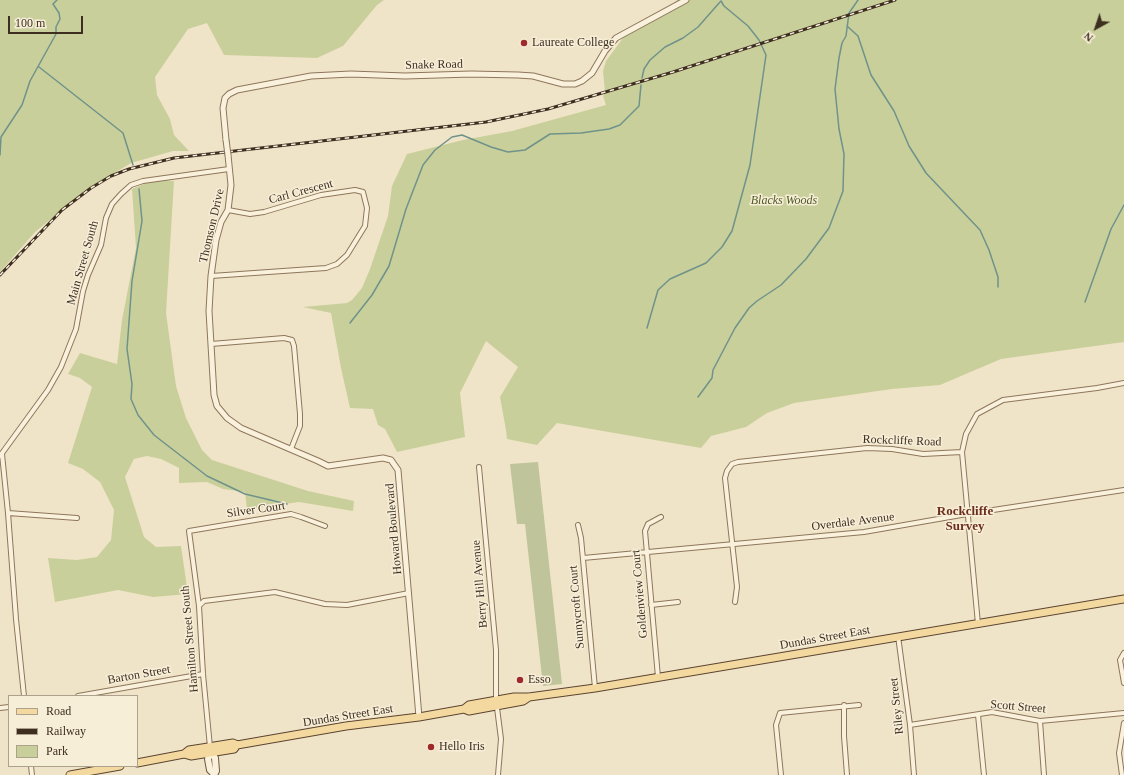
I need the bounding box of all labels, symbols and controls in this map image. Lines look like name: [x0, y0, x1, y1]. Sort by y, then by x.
scale bar: [10, 8, 85, 34]
north arrow: [1076, 8, 1116, 48]
text: 100 m: [15, 16, 45, 30]
text: N: [1081, 30, 1095, 44]
place label: Laureate College: [532, 36, 614, 50]
marker: Laureate College: [519, 38, 529, 48]
street label: Snake Road: [405, 57, 463, 73]
street label: Carl Crescent: [267, 177, 335, 207]
street label: Thomson Drive: [196, 188, 228, 264]
park label: Blacks Woods: [751, 194, 817, 208]
street label: Main Street South: [64, 219, 102, 307]
street label: Rockcliffe Road: [862, 432, 942, 450]
street label: Howard Boulevard: [383, 483, 405, 575]
street label: Silver Court: [226, 499, 286, 521]
district label: Rockcliffe Survey: [937, 504, 993, 535]
street label: Overdale Avenue: [811, 510, 895, 534]
street label: Berry Hill Avenue: [469, 539, 491, 629]
street label: Goldenview Court: [629, 549, 651, 639]
street label: Sunnycroft Court: [566, 565, 588, 649]
street label: Hamilton Street South: [178, 585, 202, 693]
street label: Dundas Street East: [779, 623, 871, 653]
street label: Barton Street: [106, 662, 172, 688]
place label: Esso: [528, 673, 551, 687]
marker: Esso: [515, 675, 525, 685]
street label: Riley Street: [887, 677, 907, 735]
legend: [8, 695, 138, 767]
street label: Scott Street: [990, 697, 1046, 717]
street label: Dundas Street East: [302, 702, 394, 730]
text: Road: [46, 704, 71, 718]
text: Railway: [46, 724, 86, 738]
place label: Hello Iris: [439, 740, 485, 754]
marker: Hello Iris: [426, 742, 436, 752]
text: Park: [46, 744, 68, 758]

